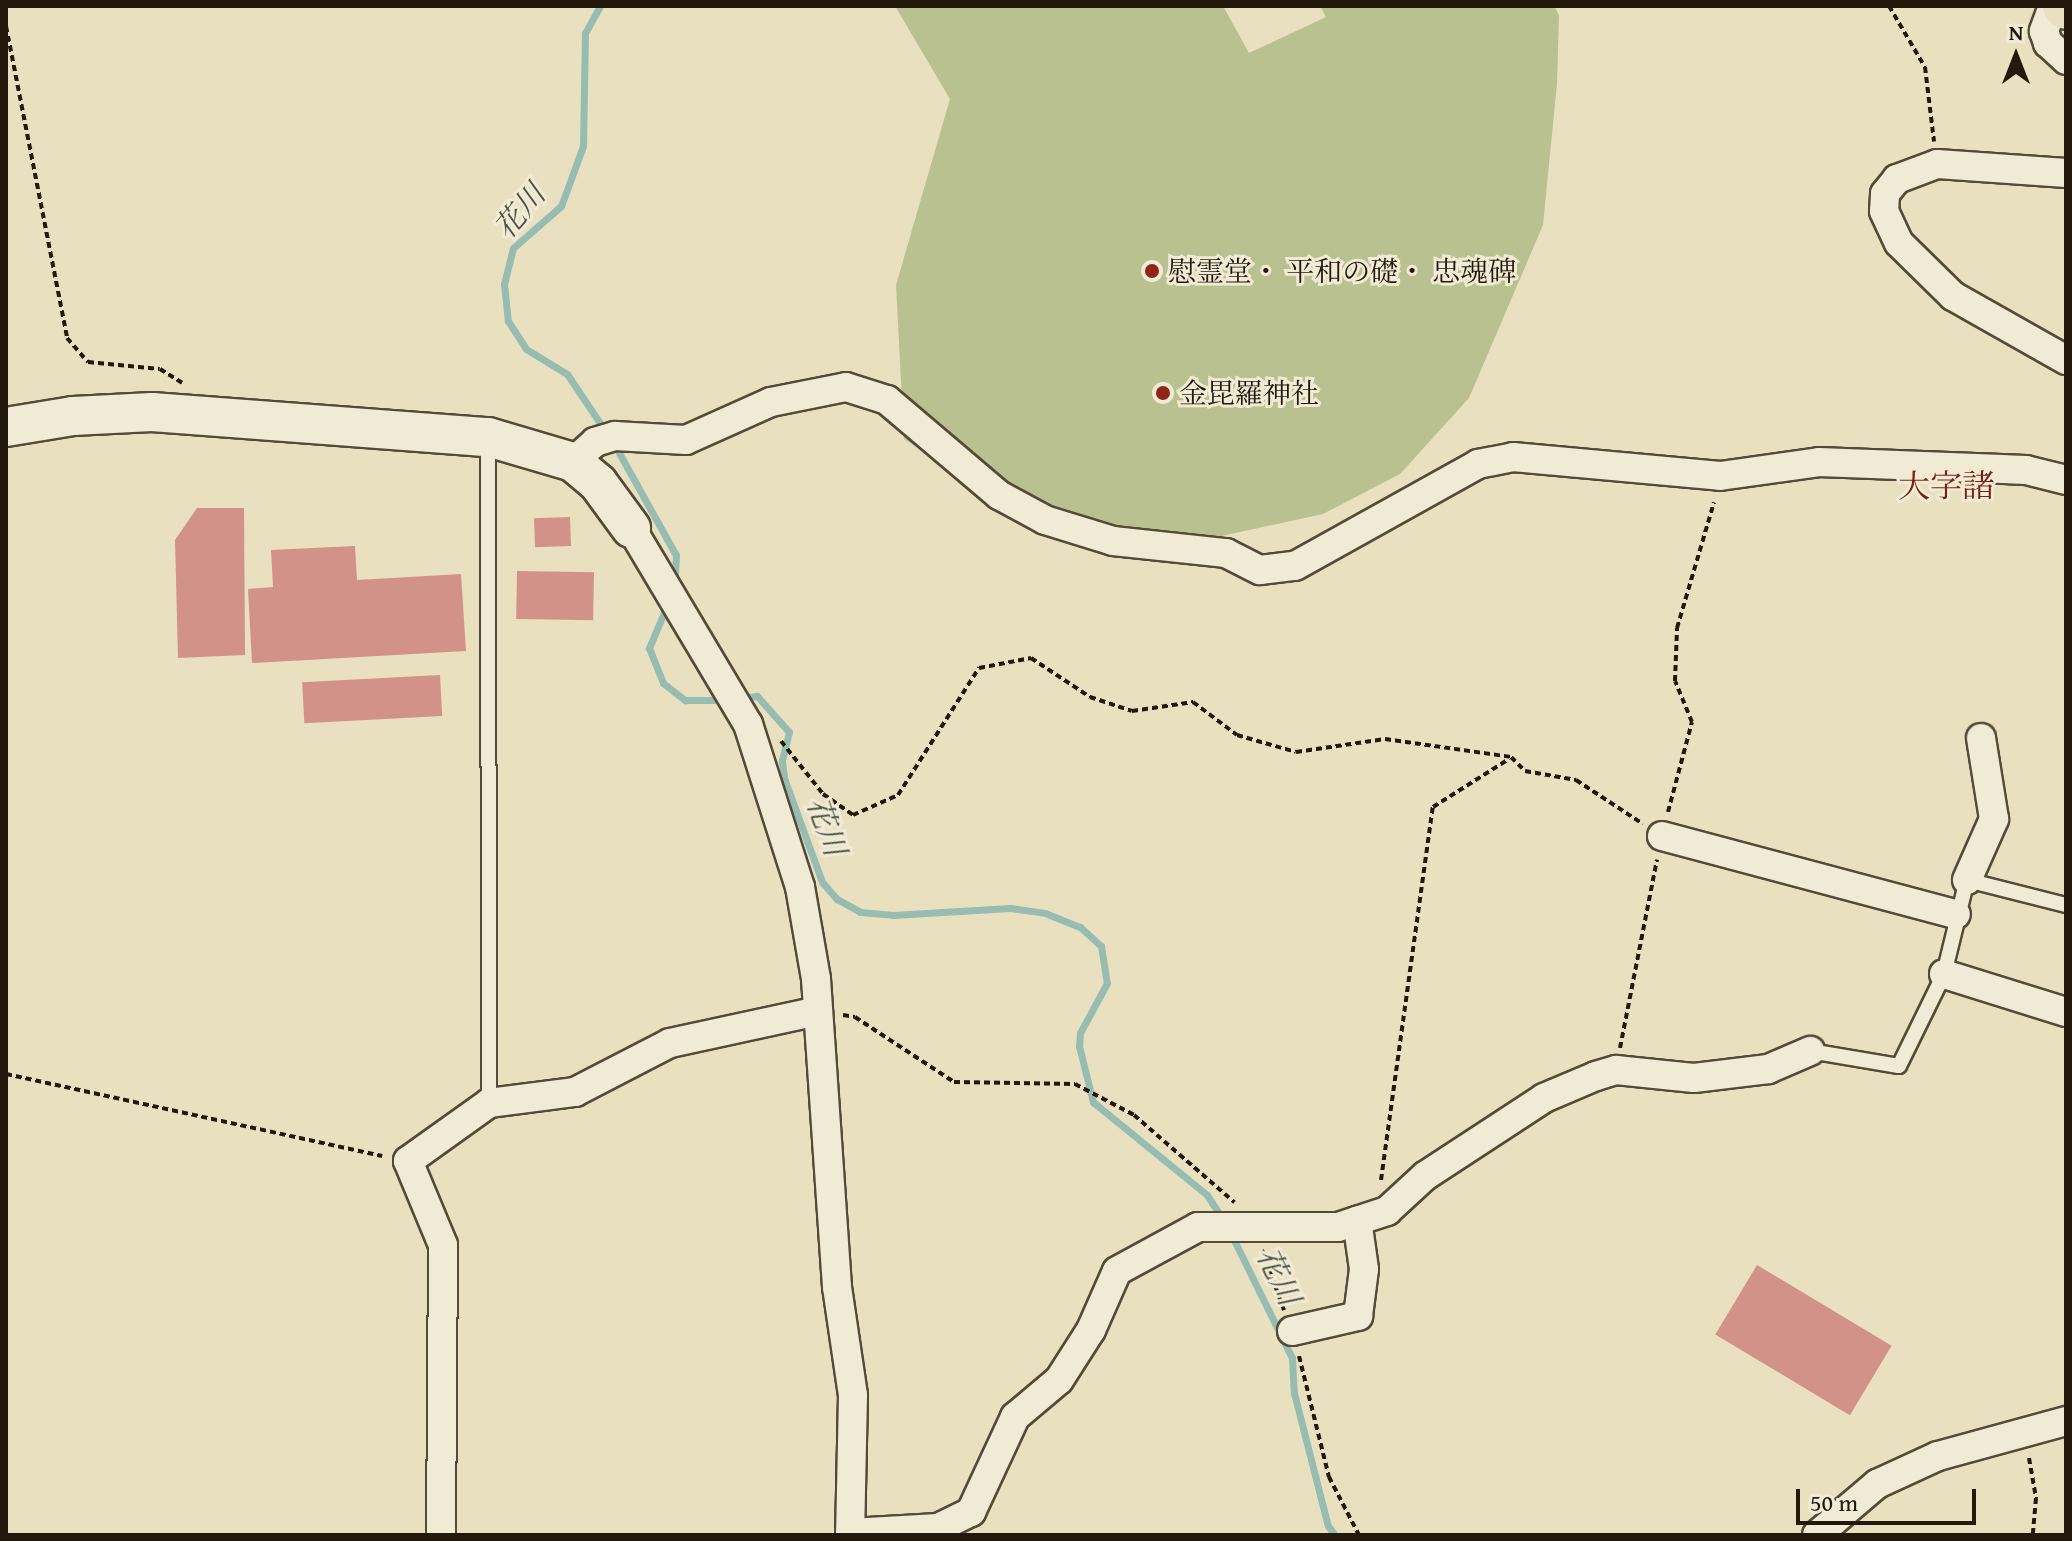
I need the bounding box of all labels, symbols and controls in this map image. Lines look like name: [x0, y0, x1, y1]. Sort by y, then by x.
north arrow: [1976, 16, 2056, 96]
text: N: [2009, 16, 2023, 48]
water label: 花川: [486, 176, 552, 246]
place label: 慰霊堂・ 平和の礎・ 忠魂碑: [1168, 254, 1516, 288]
marker: 慰霊堂・ 平和の礎・ 忠魂碑: [1143, 262, 1161, 280]
place label: 金毘羅神社: [1179, 376, 1319, 410]
marker: 金毘羅神社: [1154, 384, 1172, 402]
district label: 大字諸: [1898, 467, 1994, 505]
water label: 花川: [800, 792, 854, 860]
water label: 花川: [1250, 1241, 1308, 1311]
scale bar: [1800, 1473, 1980, 1523]
text: 50 m: [1810, 1485, 1858, 1520]

